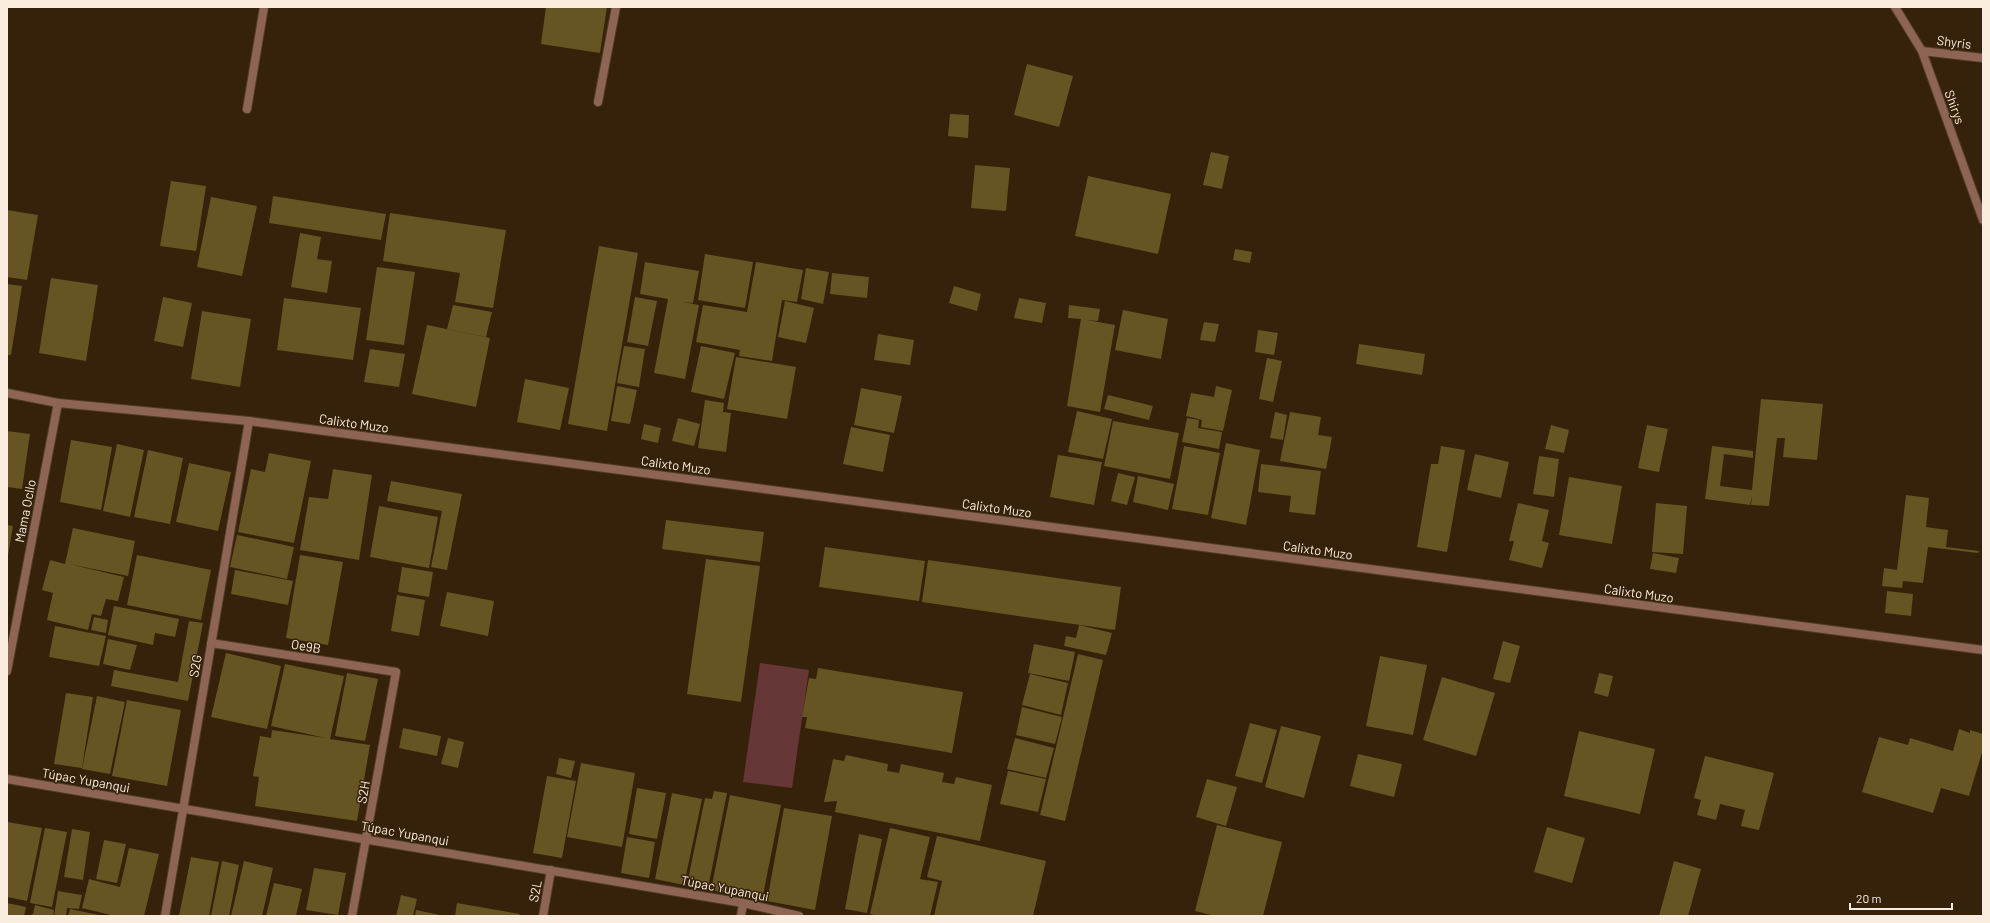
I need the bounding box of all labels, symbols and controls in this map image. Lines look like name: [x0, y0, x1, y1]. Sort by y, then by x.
street label: Shyris: [1936, 32, 1972, 52]
street label: Shirys: [1942, 88, 1968, 126]
street label: Calixto Muzo: [318, 410, 390, 436]
street label: Calixto Muzo: [640, 452, 712, 478]
street label: Mama Ocllo: [11, 478, 39, 544]
street label: Calixto Muzo: [961, 495, 1033, 521]
street label: Calixto Muzo: [1282, 537, 1354, 563]
street label: Calixto Muzo: [1603, 580, 1675, 606]
street label: Oe9B: [290, 636, 322, 656]
street label: S2G: [185, 653, 205, 678]
street label: Túpac Yupanqui: [41, 764, 131, 796]
street label: S2H: [353, 779, 373, 805]
street label: Túpac Yupanqui: [360, 817, 450, 849]
street label: Túpac Yupanqui: [680, 872, 770, 904]
street label: S2L: [525, 879, 545, 903]
scale bar: [1850, 885, 1952, 911]
text: 20 m: [1856, 891, 1882, 905]

